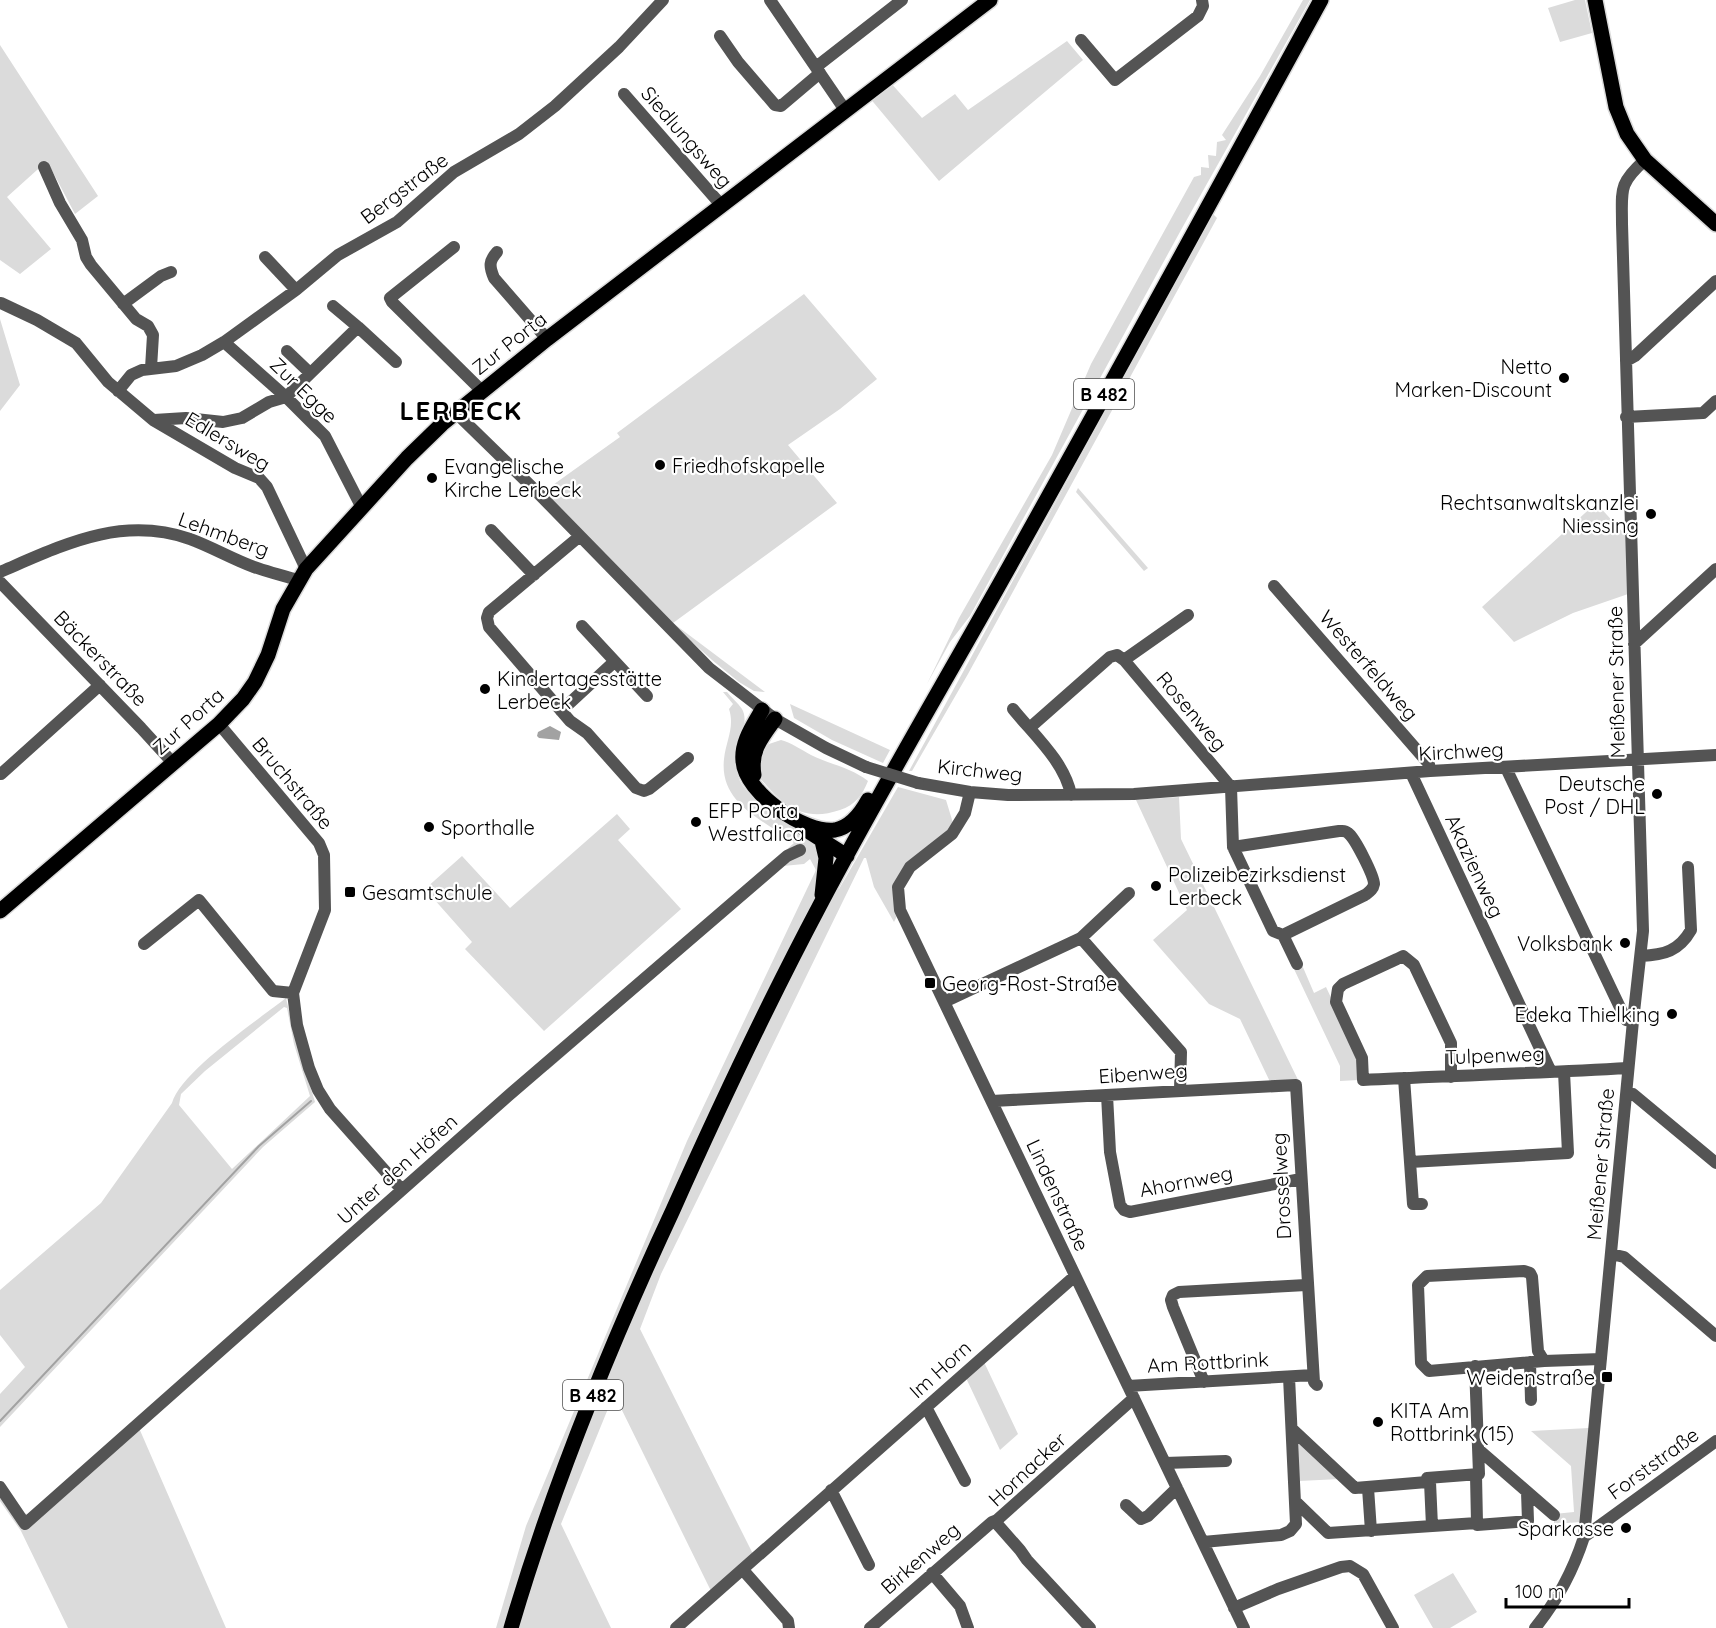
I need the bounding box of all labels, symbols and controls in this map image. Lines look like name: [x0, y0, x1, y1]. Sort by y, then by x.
street label: Siedlungsweg: [636, 81, 738, 193]
street label: Bergstraße: [355, 147, 453, 229]
street label: Zur Porta: [467, 306, 551, 380]
street label: Zur Egge: [265, 352, 343, 428]
place label: Netto Marken-Discount: [1395, 354, 1552, 402]
marker: Netto Marken-Discount: [1557, 371, 1571, 385]
road number: B 482: [1074, 379, 1134, 409]
district label: LERBECK: [399, 394, 523, 427]
street label: Edlersweg: [181, 406, 275, 476]
place label: Friedhofskapelle: [672, 453, 825, 478]
place label: Evangelische Kirche Lerbeck: [444, 454, 582, 502]
marker: Friedhofskapelle: [653, 458, 667, 472]
marker: Evangelische Kirche Lerbeck: [425, 471, 439, 485]
place label: Rechtsanwaltskanzlei Niessing: [1440, 490, 1639, 538]
street label: Lehmberg: [175, 506, 273, 562]
marker: Rechtsanwaltskanzlei Niessing: [1644, 507, 1658, 521]
street label: Bäckerstraße: [49, 605, 153, 711]
street label: Westerfeldweg: [1314, 605, 1424, 725]
street label: Meißener Straße: [1602, 605, 1630, 759]
place label: Kindertagesstätte Lerbeck: [497, 666, 662, 714]
street label: Rosenweg: [1151, 666, 1233, 756]
street label: Zur Porta: [147, 682, 229, 760]
marker: Kindertagesstätte Lerbeck: [478, 682, 492, 696]
street label: Bruchstraße: [247, 732, 339, 834]
street label: Kirchweg: [1418, 736, 1504, 766]
street label: Kirchweg: [936, 753, 1024, 787]
place label: Deutsche Post / DHL: [1544, 771, 1645, 819]
marker: Deutsche Post / DHL: [1650, 787, 1664, 801]
place label: EFP Porta Westfalica: [708, 798, 805, 846]
street label: Akazienweg: [1440, 810, 1510, 922]
place label: Sporthalle: [441, 815, 535, 840]
marker: EFP Porta Westfalica: [689, 815, 703, 829]
marker: Sporthalle: [422, 820, 436, 834]
place label: Polizeibezirksdienst Lerbeck: [1168, 862, 1346, 910]
marker: Polizeibezirksdienst Lerbeck: [1149, 879, 1163, 893]
place label: Gesamtschule: [362, 880, 492, 905]
marker: Gesamtschule: [343, 885, 357, 899]
place label: Volksbank: [1517, 931, 1613, 956]
marker: Volksbank: [1618, 936, 1632, 950]
place label: Georg-Rost-Straße: [942, 971, 1117, 996]
marker: Georg-Rost-Straße: [923, 976, 937, 990]
place label: Edeka Thielking: [1514, 1002, 1660, 1027]
marker: Edeka Thielking: [1665, 1007, 1679, 1021]
street label: Tulpenweg: [1445, 1041, 1545, 1069]
street label: Eibenweg: [1098, 1057, 1188, 1089]
street label: Meißener Straße: [1581, 1087, 1619, 1241]
street label: Unter den Höfen: [332, 1108, 462, 1230]
street label: Drosselweg: [1266, 1132, 1296, 1240]
street label: Lindenstraße: [1021, 1135, 1095, 1255]
street label: Ahornweg: [1137, 1160, 1235, 1202]
street label: Im Horn: [904, 1335, 976, 1403]
street label: Am Rottbrink: [1146, 1346, 1270, 1378]
place label: Weidenstraße: [1466, 1365, 1595, 1390]
marker: Weidenstraße: [1600, 1370, 1614, 1384]
road number: B 482: [563, 1380, 623, 1410]
place label: KITA Am Rottbrink (15): [1390, 1398, 1514, 1446]
marker: KITA Am Rottbrink (15): [1371, 1415, 1385, 1429]
street label: Forststraße: [1603, 1422, 1703, 1504]
street label: Hornacker: [983, 1426, 1071, 1511]
place label: Sparkasse: [1518, 1516, 1614, 1541]
street label: Birkenweg: [875, 1517, 965, 1599]
marker: Sparkasse: [1619, 1521, 1633, 1535]
scale bar: [1506, 1571, 1629, 1609]
text: 100 m: [1515, 1580, 1564, 1603]

